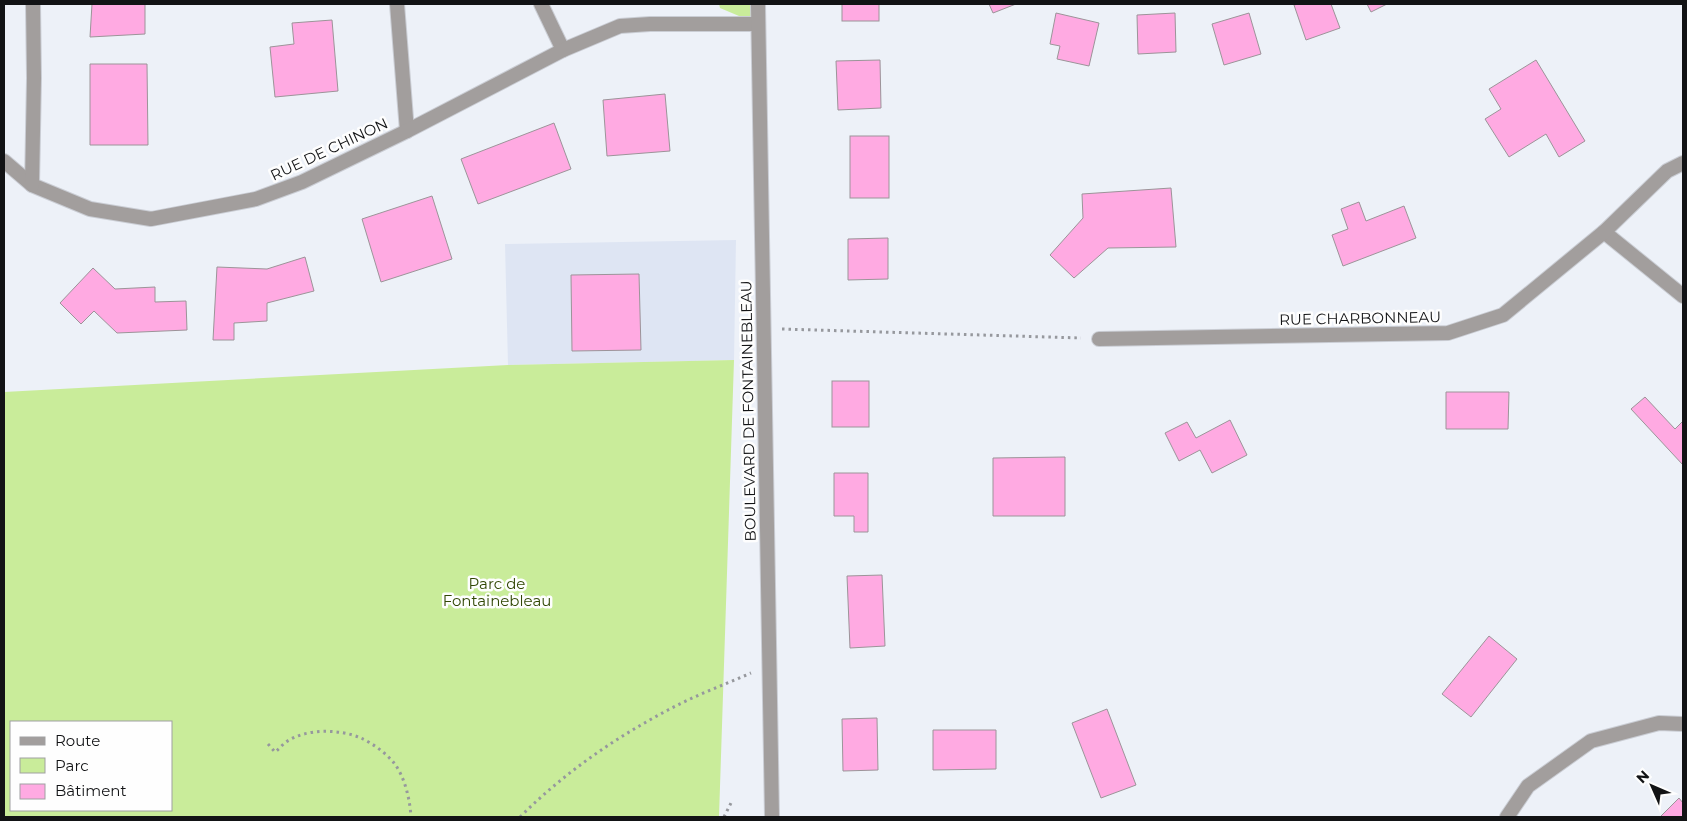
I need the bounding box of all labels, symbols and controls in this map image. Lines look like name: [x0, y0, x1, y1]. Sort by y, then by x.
street label: RUE DE CHINON: [267, 113, 391, 185]
street label: BOULEVARD DE FONTAINEBLEAU: [736, 280, 760, 542]
street label: RUE CHARBONNEAU: [1279, 307, 1441, 329]
park label: Parc de Fontainebleau: [443, 574, 551, 610]
legend: [10, 721, 172, 811]
text: Route: [55, 731, 100, 750]
text: Parc: [55, 756, 89, 775]
north arrow: [1627, 761, 1677, 811]
text: N: [1632, 766, 1653, 787]
text: Bâtiment: [55, 781, 127, 800]

